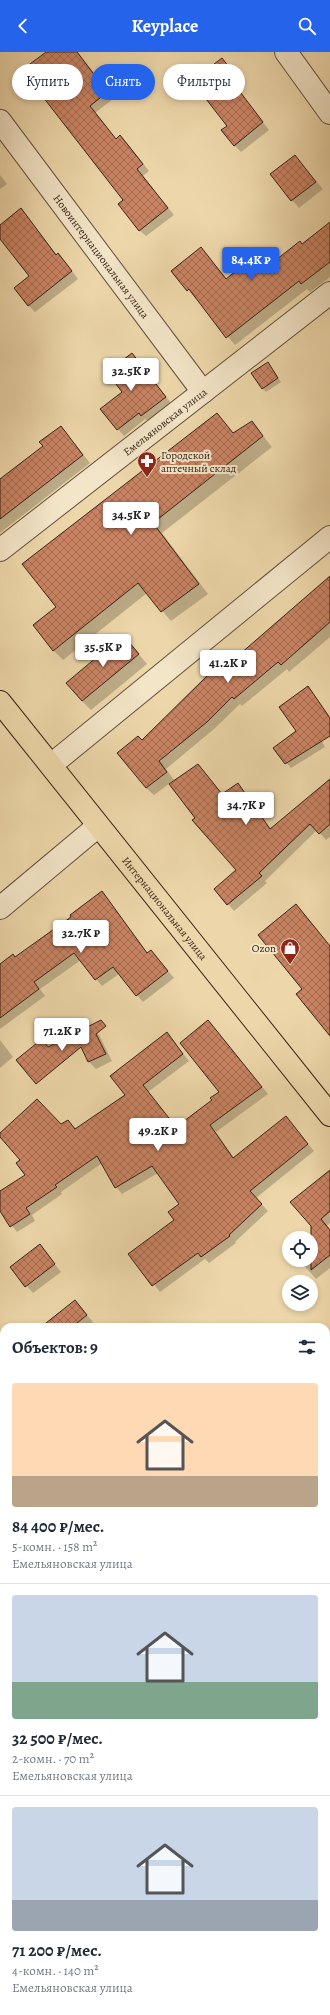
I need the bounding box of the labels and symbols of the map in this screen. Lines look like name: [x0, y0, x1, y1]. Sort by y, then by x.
street label: Новоинтернациональная улица: [49, 191, 153, 322]
pin: 84.4K ₽: [214, 247, 288, 281]
pin: 32.5K ₽: [94, 358, 168, 392]
street label: Емельяновская улица: [120, 384, 211, 459]
place label: Городской аптечный склад: [161, 448, 237, 476]
pharmacy icon: Городской аптечный склад: [136, 450, 158, 478]
pin: 34.5K ₽: [94, 502, 168, 536]
pin: 35.5K ₽: [66, 634, 140, 668]
pin: 41.2K ₽: [191, 650, 265, 684]
pin: 34.7K ₽: [209, 792, 283, 826]
street label: Интернациональная улица: [118, 854, 211, 964]
pin: 32.7K ₽: [44, 920, 118, 954]
shop icon: Ozon: [279, 937, 301, 965]
place label: Ozon: [252, 941, 276, 956]
pin: 71.2K ₽: [25, 1018, 99, 1052]
pin: 49.2K ₽: [121, 1118, 195, 1152]

